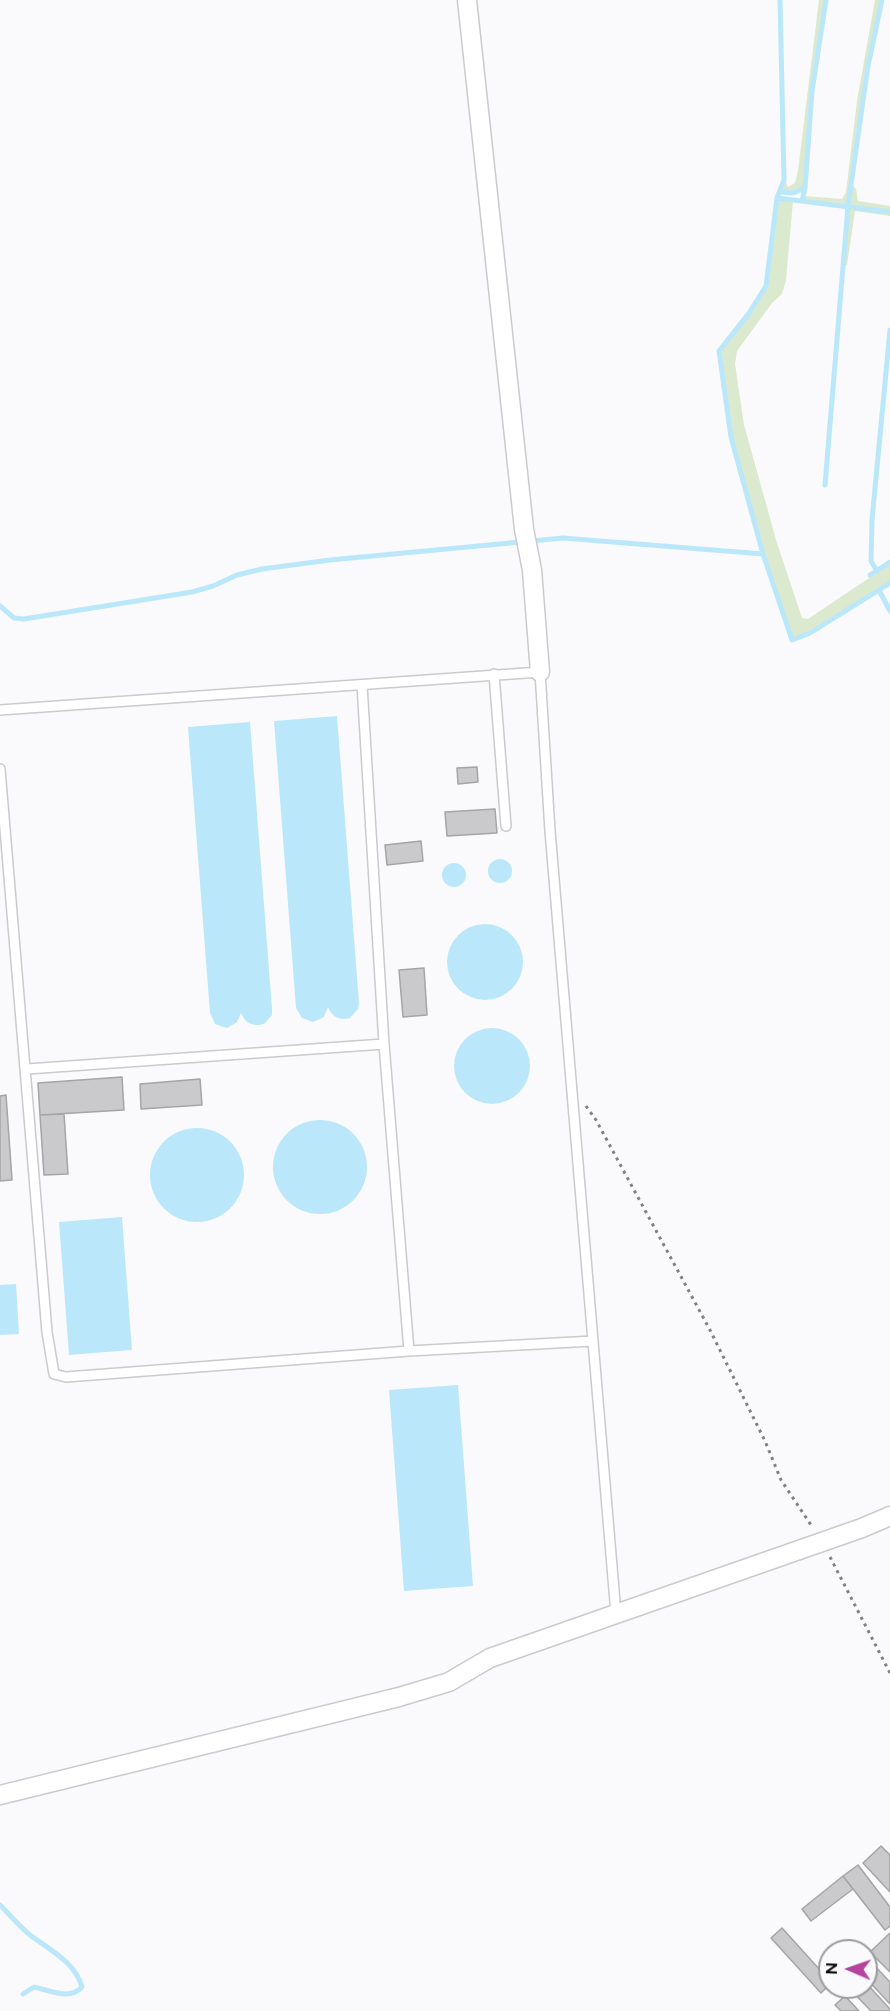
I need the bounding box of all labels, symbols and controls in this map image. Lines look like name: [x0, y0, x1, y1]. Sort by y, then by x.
north arrow: [818, 1939, 878, 1999]
text: N: [822, 1962, 841, 1975]

